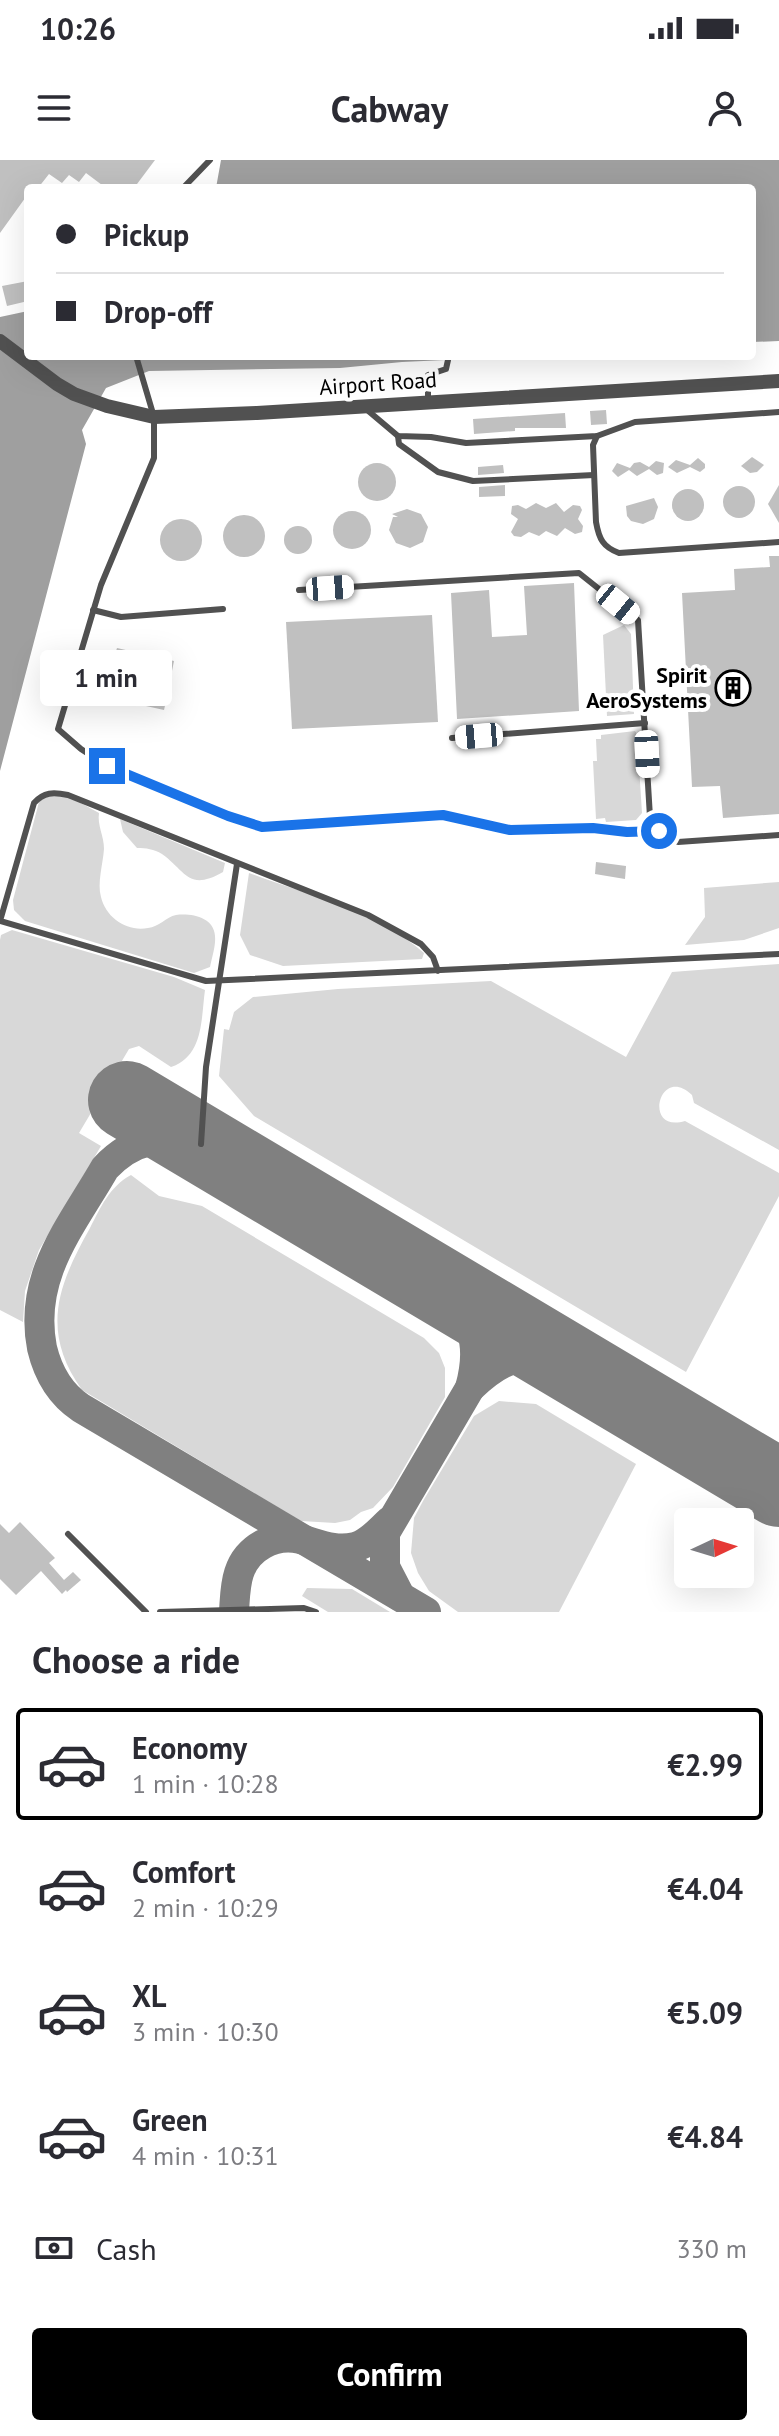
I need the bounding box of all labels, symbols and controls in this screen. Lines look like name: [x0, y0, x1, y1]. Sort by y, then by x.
text: 10:26: [40, 9, 116, 48]
text: Cabway: [331, 85, 448, 132]
icon: menu: [32, 86, 76, 130]
icon: person: [703, 86, 747, 130]
text: Pickup: [104, 215, 189, 254]
text: Drop-off: [104, 292, 212, 331]
street label: Airport Road: [318, 365, 438, 401]
car: [305, 574, 355, 602]
car: [592, 580, 644, 628]
callout: 1 min: [41, 650, 173, 706]
text: 1 min: [74, 661, 138, 694]
place label: Spirit AeroSystems: [586, 661, 707, 714]
building icon: Spirit AeroSystems: [714, 669, 752, 707]
car: [454, 722, 504, 750]
car: [634, 729, 660, 779]
route end: [89, 748, 125, 784]
route start: [641, 813, 677, 849]
north arrow: [674, 1508, 754, 1588]
map controls: [674, 1508, 754, 1588]
text: Choose a ride: [32, 1636, 240, 1683]
icon: car: [36, 1728, 108, 1800]
text: Economy: [132, 1728, 247, 1767]
text: €2.99: [668, 1745, 743, 1784]
text: 1 min · 10:28: [132, 1767, 279, 1800]
icon: car: [36, 1852, 108, 1924]
text: Comfort: [132, 1852, 235, 1891]
text: €4.04: [668, 1869, 743, 1908]
text: 2 min · 10:29: [132, 1891, 279, 1924]
icon: car: [36, 1976, 108, 2048]
text: XL: [132, 1976, 166, 2015]
text: €5.09: [668, 1993, 743, 2032]
text: 3 min · 10:30: [132, 2015, 279, 2048]
icon: car: [36, 2100, 108, 2172]
text: Green: [132, 2100, 207, 2139]
text: €4.84: [668, 2117, 743, 2156]
text: 4 min · 10:31: [132, 2139, 279, 2172]
icon: cash: [32, 2226, 76, 2270]
text: Cash: [96, 2229, 157, 2268]
text: 330 m: [676, 2232, 747, 2265]
button: Confirm: [32, 2328, 747, 2420]

